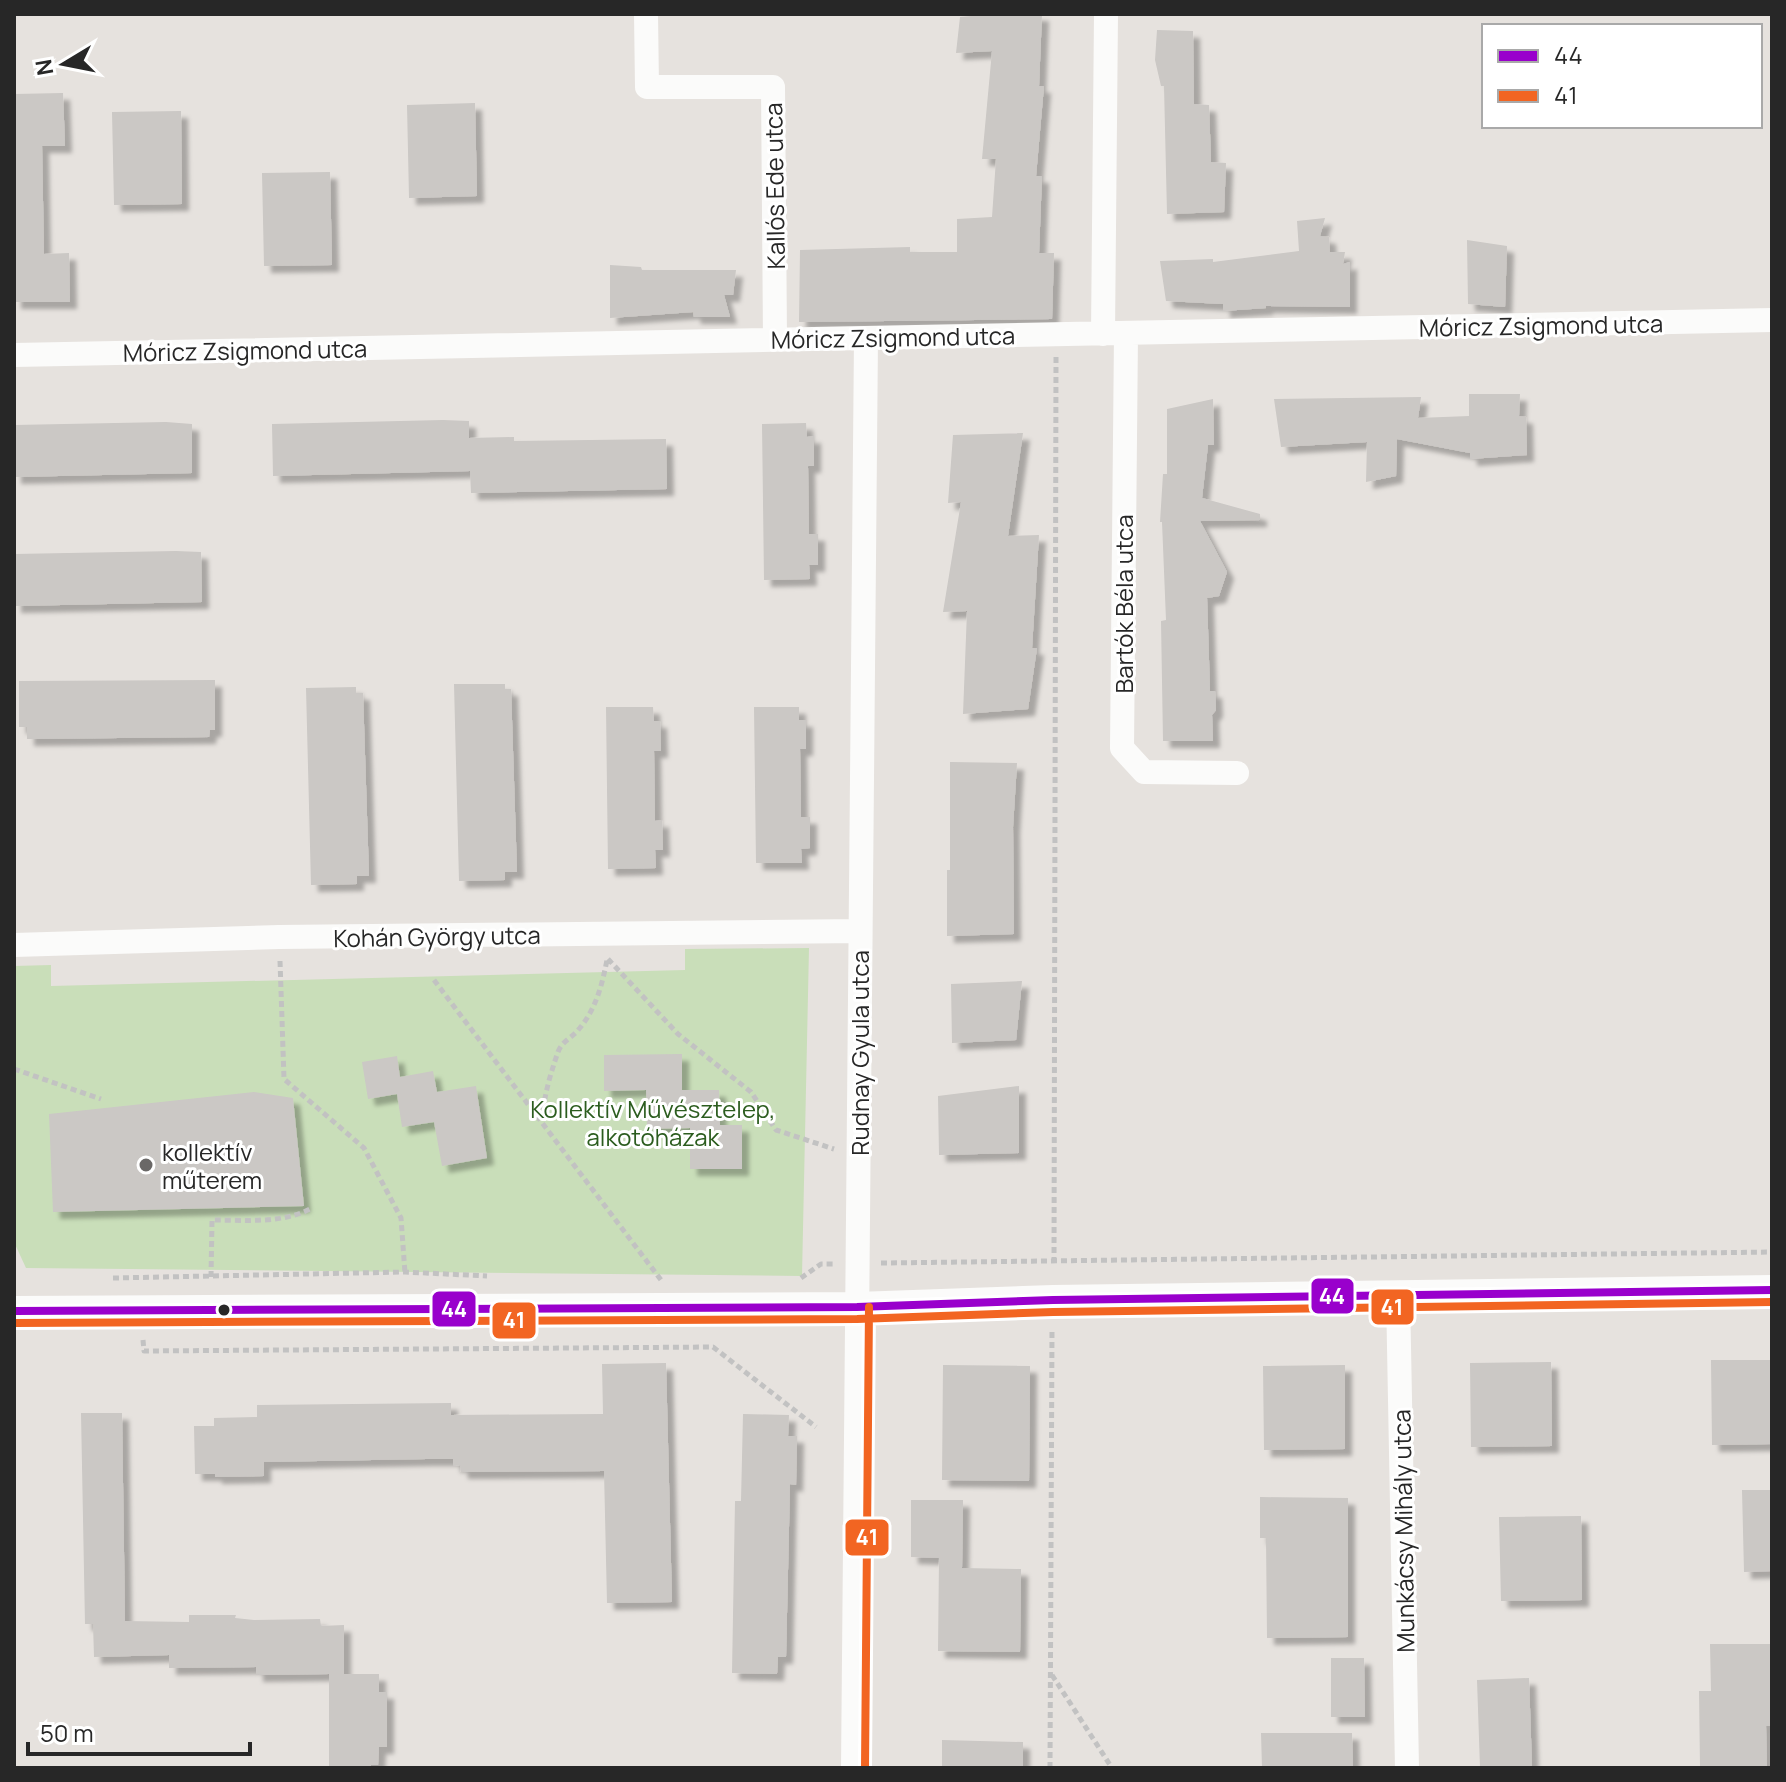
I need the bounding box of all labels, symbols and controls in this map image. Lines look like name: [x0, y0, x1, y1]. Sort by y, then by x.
north arrow: [24, 24, 104, 104]
legend: [1482, 24, 1762, 128]
text: 44: [1554, 38, 1583, 71]
text: N: [28, 57, 60, 78]
text: 41: [1554, 78, 1578, 111]
street label: Kallós Ede utca: [756, 102, 792, 270]
street label: Móricz Zsigmond utca: [1419, 306, 1663, 344]
street label: Móricz Zsigmond utca: [771, 318, 1015, 356]
street label: Móricz Zsigmond utca: [123, 331, 367, 369]
street label: Bartók Béla utca: [1107, 514, 1140, 694]
street label: Kohán György utca: [333, 918, 541, 954]
street label: Rudnay Gyula utca: [843, 950, 876, 1156]
park label: Kollektív Művésztelep, alkotóházak: [530, 1092, 776, 1153]
place label: kollektív műterem: [162, 1135, 262, 1196]
marker: kollektív műterem: [137, 1156, 155, 1174]
line badge: 44: [1310, 1277, 1355, 1315]
text: 44: [1319, 1281, 1345, 1311]
line badge: 41: [1370, 1288, 1415, 1326]
line badge: 44: [431, 1290, 477, 1328]
text: 41: [1380, 1292, 1404, 1322]
text: 44: [441, 1294, 467, 1324]
line badge: 41: [491, 1301, 537, 1340]
unlabelled marker: [216, 1302, 232, 1318]
text: 41: [502, 1305, 526, 1335]
street label: Munkácsy Mihály utca: [1384, 1409, 1422, 1653]
line badge: 41: [844, 1518, 890, 1557]
text: 41: [855, 1522, 879, 1552]
scale bar: [28, 1706, 250, 1756]
text: 50 m: [40, 1716, 94, 1749]

